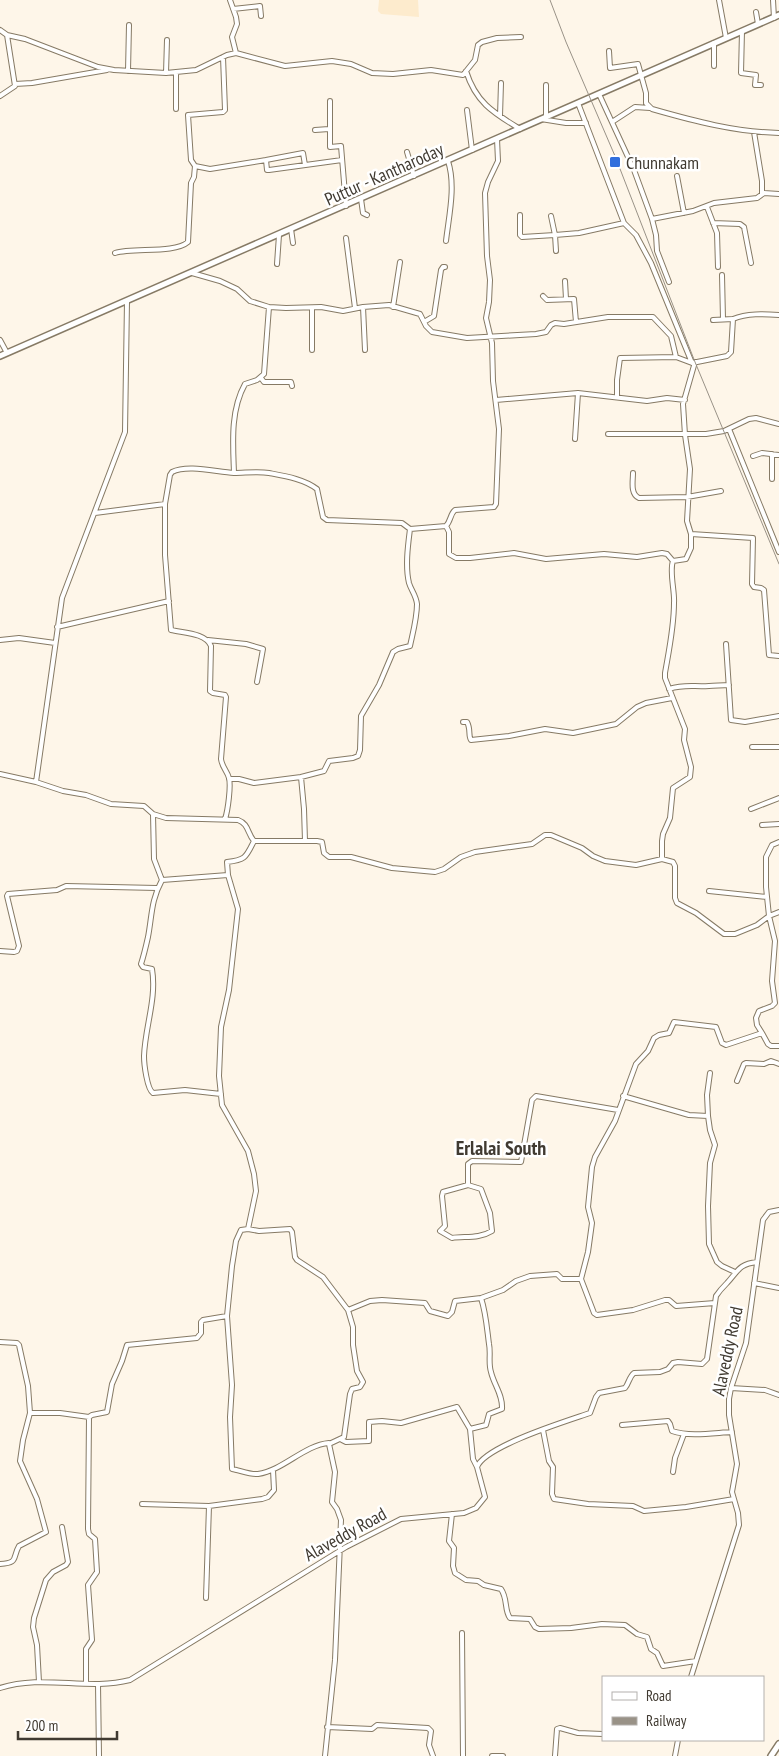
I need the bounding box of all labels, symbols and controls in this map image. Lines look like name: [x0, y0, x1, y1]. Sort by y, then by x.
street label: Puttur - Kantharoday: [321, 137, 447, 210]
place label: Chunnakam: [626, 151, 699, 174]
marker: Chunnakam: [608, 155, 622, 169]
district label: Erlalai South: [456, 1135, 546, 1161]
street label: Alaveddy Road: [706, 1304, 748, 1398]
street label: Alaveddy Road: [300, 1502, 390, 1566]
legend: [602, 1676, 764, 1741]
text: Road: [646, 1686, 672, 1705]
scale bar: [18, 1708, 116, 1740]
text: Railway: [646, 1711, 687, 1730]
text: 200 m: [25, 1716, 58, 1735]

